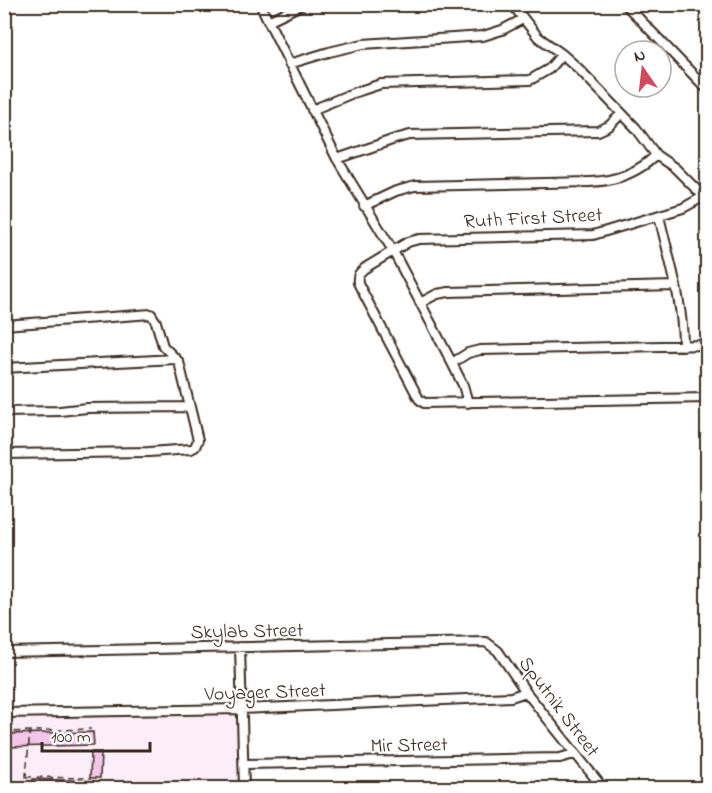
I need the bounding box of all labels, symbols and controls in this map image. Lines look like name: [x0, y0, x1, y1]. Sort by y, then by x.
north arrow: [613, 39, 673, 99]
text: N: [632, 43, 648, 69]
street label: Ruth First Street: [463, 201, 603, 238]
street label: Skylab Street: [190, 617, 304, 648]
street label: Sputnik Street: [510, 651, 606, 764]
street label: Voyager Street: [203, 677, 327, 711]
scale bar: [42, 715, 150, 753]
text: 100 m: [51, 725, 91, 751]
street label: Mir Street: [370, 731, 448, 762]

